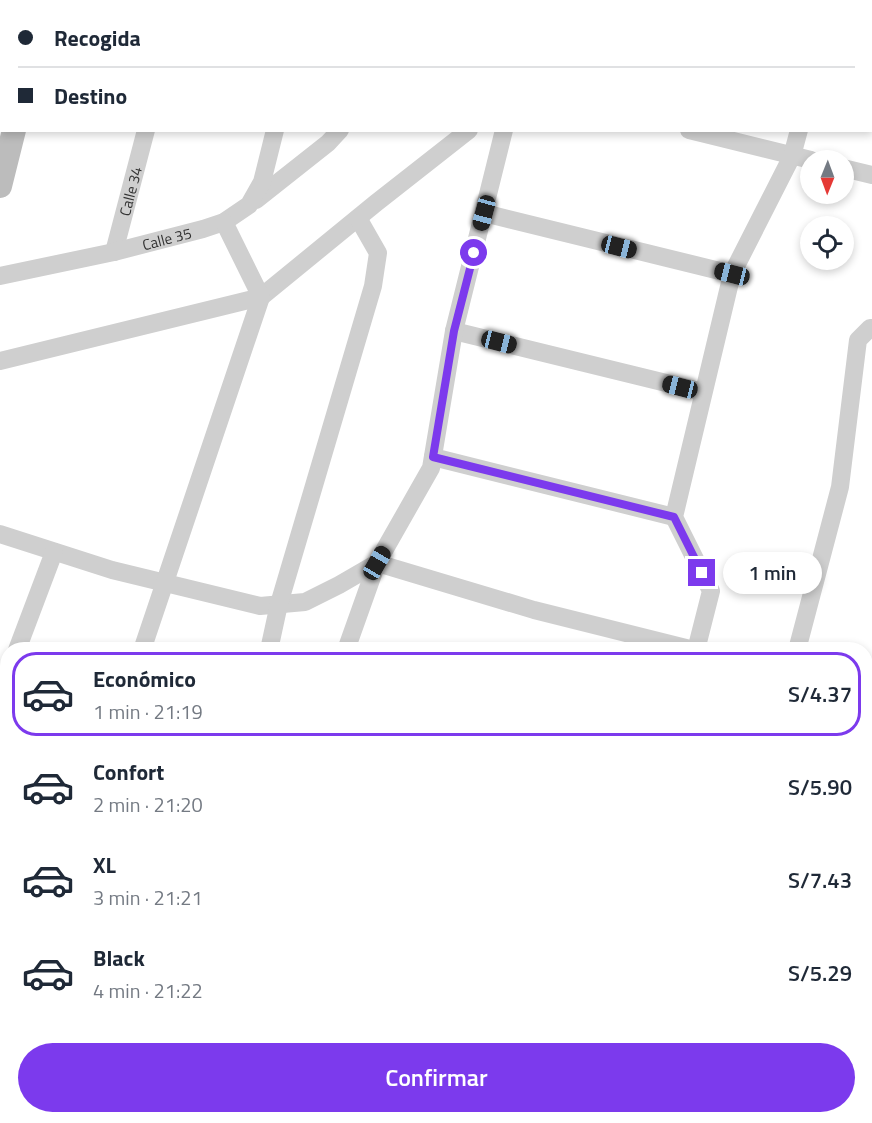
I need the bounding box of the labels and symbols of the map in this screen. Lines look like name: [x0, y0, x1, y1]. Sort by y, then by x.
north arrow: [800, 150, 854, 204]
street label: Calle 34: [112, 164, 147, 218]
car: [471, 193, 497, 233]
street label: Calle 35: [140, 221, 194, 256]
car: [599, 234, 639, 260]
route start: [460, 239, 487, 266]
car: [712, 261, 752, 287]
car: [479, 329, 519, 355]
car: [660, 374, 700, 400]
car: [360, 543, 394, 583]
callout: 1 min: [723, 552, 822, 594]
route end: [688, 559, 715, 586]

